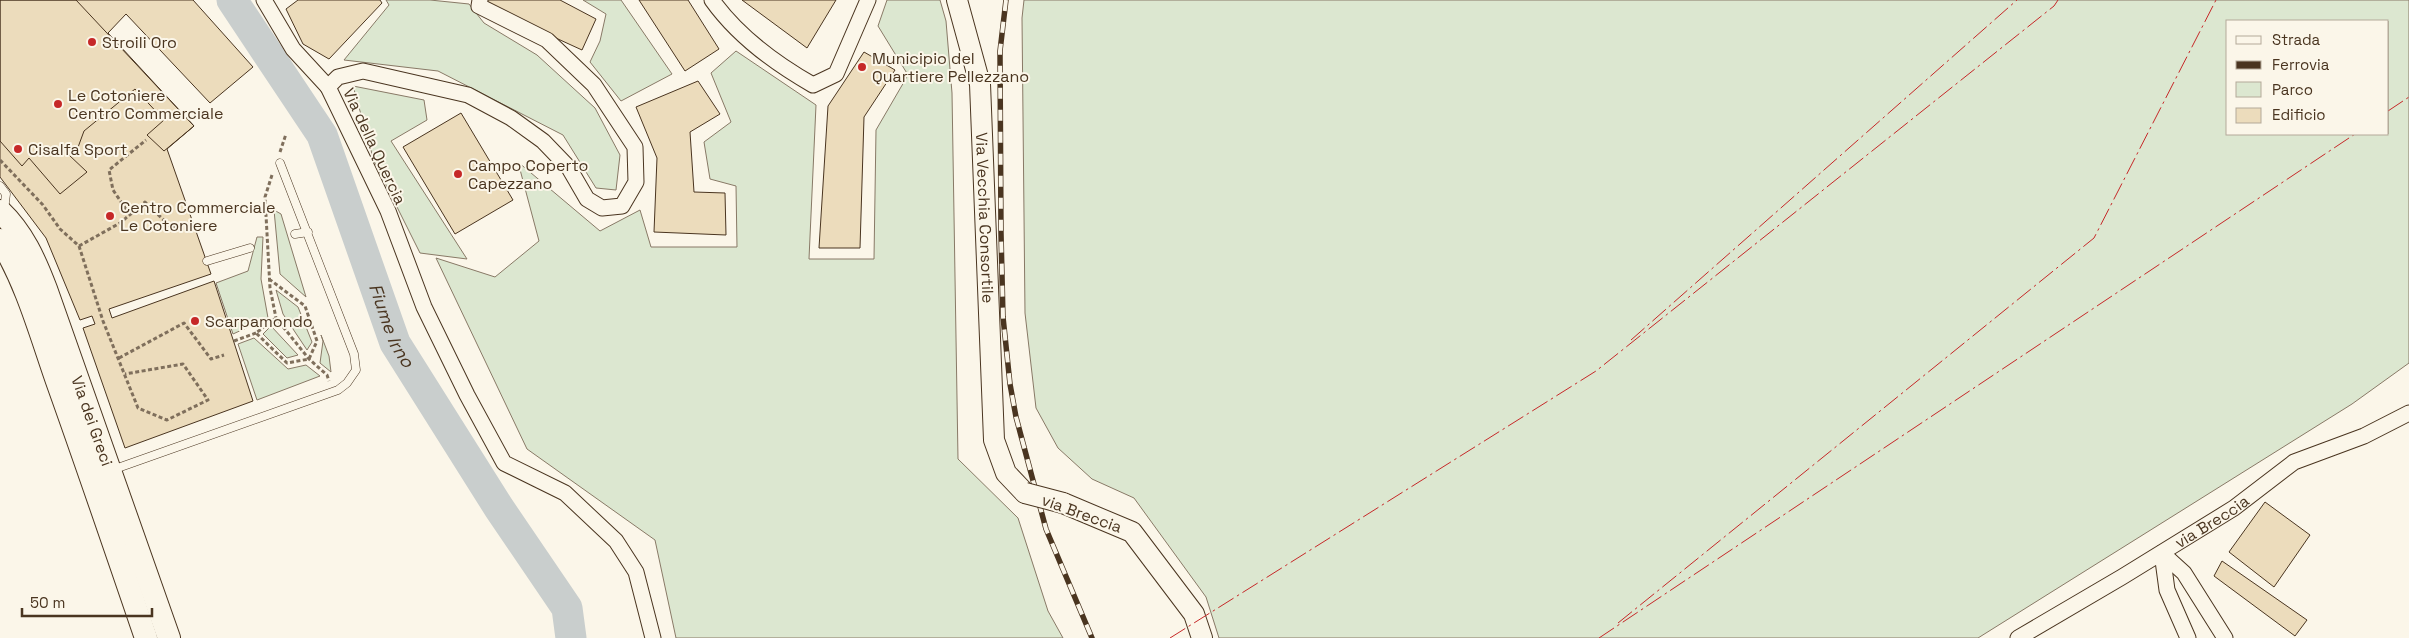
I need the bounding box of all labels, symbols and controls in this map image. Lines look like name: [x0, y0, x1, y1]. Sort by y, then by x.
legend: [2226, 20, 2389, 135]
text: Strada: [2272, 30, 2321, 49]
place label: Stroili Oro: [102, 32, 177, 53]
marker: Stroili Oro: [86, 36, 98, 48]
place label: Municipio del Quartiere Pellezzano: [872, 48, 1029, 87]
text: Ferrovia: [2272, 55, 2330, 74]
marker: Municipio del Quartiere Pellezzano: [856, 61, 868, 73]
text: Parco: [2272, 80, 2313, 99]
street label: Via della Quercia: [338, 84, 411, 208]
place label: Le Cotoniere Centro Commerciale: [68, 85, 223, 124]
marker: Le Cotoniere Centro Commerciale: [52, 98, 64, 110]
text: Edificio: [2272, 105, 2326, 124]
street label: Via Vecchia Consortile: [971, 132, 999, 304]
place label: Cisalfa Sport: [28, 139, 127, 160]
marker: Cisalfa Sport: [12, 143, 24, 155]
place label: Campo Coperto Capezzano: [468, 155, 588, 194]
marker: Campo Coperto Capezzano: [452, 168, 464, 180]
place label: Centro Commerciale Le Cotoniere: [120, 197, 275, 236]
marker: Centro Commerciale Le Cotoniere: [104, 210, 116, 222]
water label: Fiume Irno: [364, 280, 420, 372]
place label: Scarpamondo: [205, 311, 313, 332]
marker: Scarpamondo: [189, 315, 201, 327]
street label: Via dei Greci: [66, 373, 118, 469]
street label: via Breccia: [1039, 489, 1125, 538]
street label: via Breccia: [2171, 490, 2253, 553]
scale bar: [22, 586, 152, 618]
text: 50 m: [30, 593, 65, 612]

